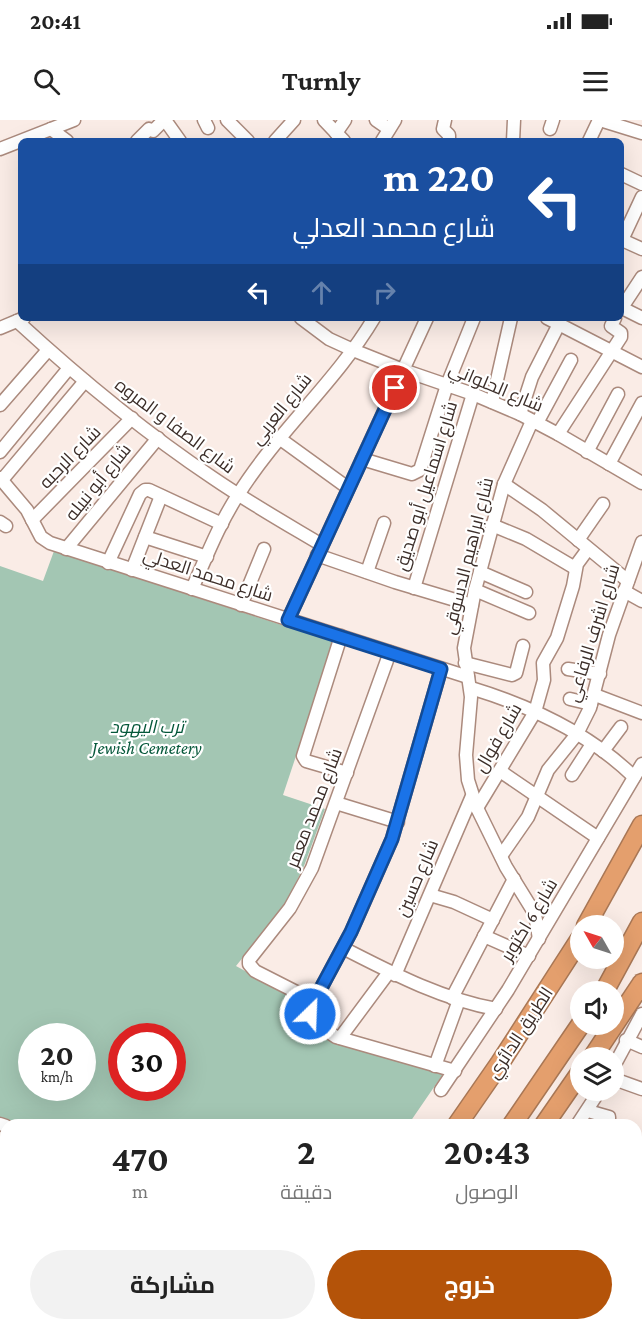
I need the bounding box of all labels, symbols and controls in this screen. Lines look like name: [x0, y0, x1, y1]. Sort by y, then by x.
text: 20:41: [30, 9, 81, 34]
icon: search: [30, 65, 63, 98]
icon: menu: [579, 65, 612, 98]
text: Turnly: [282, 66, 360, 96]
text: 220 m: [384, 153, 495, 200]
icon: left: [516, 162, 594, 240]
text: شارع محمد العدلي: [292, 213, 495, 243]
icon: left: [242, 276, 275, 309]
icon: ahead: [305, 276, 338, 309]
icon: right: [368, 276, 401, 309]
street label: شارع الحلواني: [444, 358, 546, 419]
pin: [369, 362, 420, 413]
street label: شارع العربي: [246, 369, 319, 451]
icon: arrive: [378, 371, 411, 404]
street label: شارع الصفا و المروه: [110, 375, 239, 479]
street label: شارع اسماعيل أبو صديق: [390, 399, 463, 574]
street label: شارع الرحبه: [35, 422, 106, 494]
street label: شارع أبو نبيله: [60, 439, 137, 526]
street label: شارع ابراهيم الدسوقي: [439, 475, 501, 637]
street label: شارع محمد العدلي: [139, 545, 275, 609]
street label: شارع اشرف الرفاعي: [563, 562, 627, 705]
street label: شارع فوال: [470, 700, 527, 777]
park label: ترب اليهود Jewish Cemetery: [89, 717, 202, 758]
street label: شارع محمد معمر: [282, 745, 348, 872]
street label: شارع حسين: [392, 837, 444, 920]
street label: شارع 6 اكتوبر: [496, 875, 563, 967]
north arrow: [570, 915, 624, 969]
map controls: [570, 915, 624, 1101]
button: sound: [570, 981, 624, 1035]
position arrow: [278, 982, 342, 1046]
street label: الطريق الدائري: [483, 984, 560, 1085]
speed limit sign: 30: [108, 1023, 186, 1101]
text: 20: [40, 1038, 74, 1071]
button: layers: [570, 1047, 624, 1101]
text: km/h: [41, 1069, 73, 1085]
text: 2: [297, 1132, 315, 1172]
text: 20:43: [444, 1132, 531, 1172]
text: 470: [111, 1139, 169, 1179]
text: m: [132, 1180, 148, 1202]
text: دقيقة: [280, 1181, 332, 1203]
text: الوصول: [455, 1181, 519, 1203]
button: مشاركة: [30, 1250, 315, 1319]
button: خروج: [327, 1250, 612, 1319]

